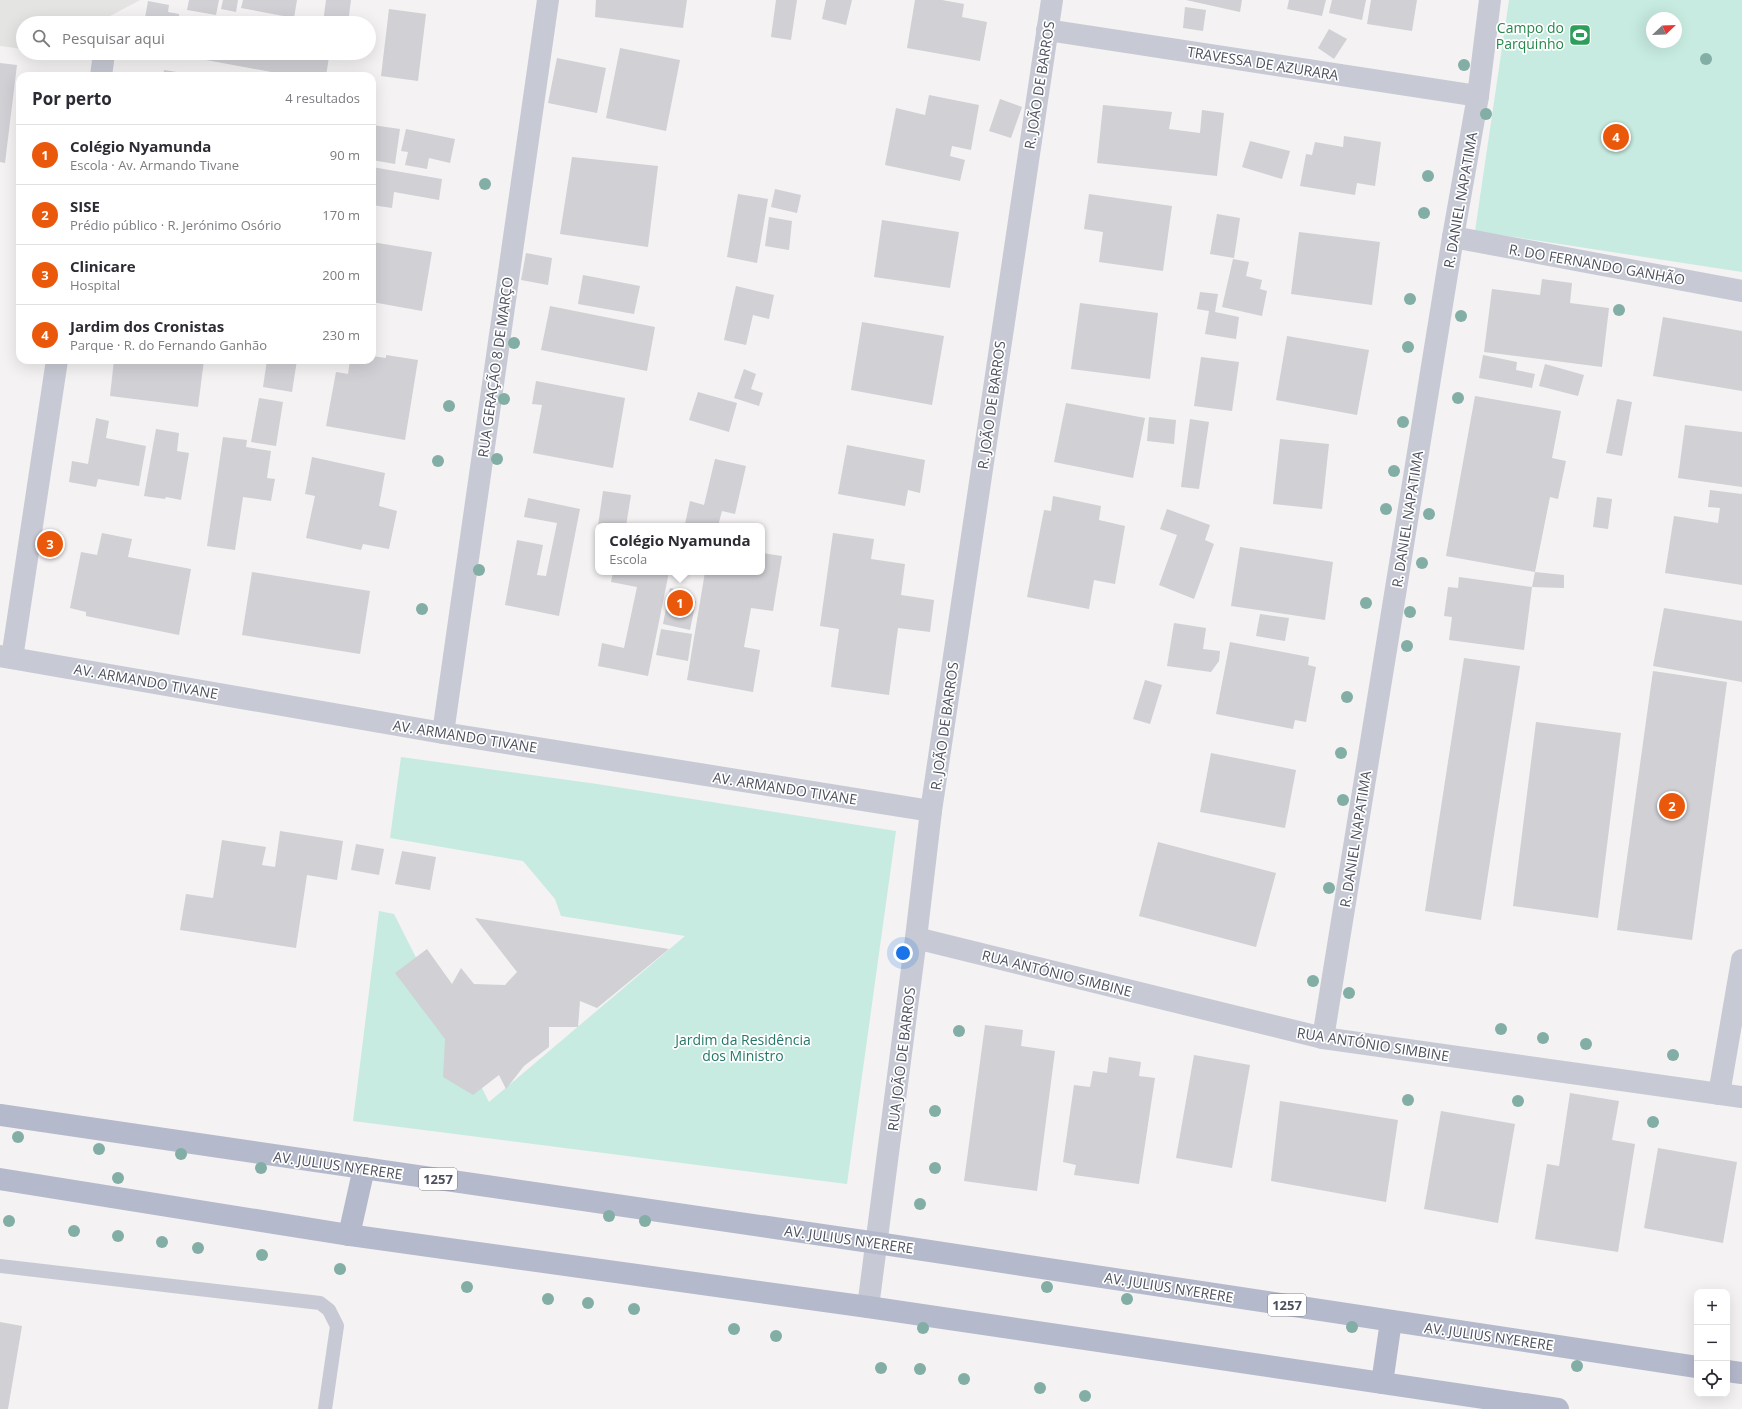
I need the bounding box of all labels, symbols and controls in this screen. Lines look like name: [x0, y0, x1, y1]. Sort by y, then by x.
north arrow: [1646, 12, 1682, 48]
search box: [16, 16, 376, 60]
place label: Campo do Parquinho: [1496, 18, 1564, 53]
street label: R. JOÃO DE BARROS: [1020, 20, 1058, 150]
sports icon: Campo do Parquinho: [1567, 22, 1593, 48]
icon: search: [30, 27, 52, 49]
text: Pesquisar aqui: [62, 28, 165, 48]
street label: TRAVESSA DE AZURARA: [1186, 42, 1340, 84]
text: Por perto: [32, 87, 112, 110]
text: 4 resultados: [285, 89, 360, 107]
pin: 4: [1603, 122, 1629, 152]
street label: R. DANIEL NAPATIMA: [1439, 130, 1481, 270]
text: Colégio Nyamunda: [70, 136, 211, 156]
text: 1: [41, 146, 49, 164]
text: 90 m: [330, 146, 360, 164]
text: Escola · Av. Armando Tivane: [70, 156, 239, 174]
text: SISE: [70, 196, 100, 216]
text: 2: [41, 206, 49, 224]
text: 170 m: [322, 206, 360, 224]
text: Prédio público · R. Jerónimo Osório: [70, 216, 281, 234]
street label: R. DO FERNANDO GANHÃO: [1507, 239, 1687, 289]
text: Clinicare: [70, 256, 136, 276]
text: 3: [41, 266, 49, 284]
text: 200 m: [322, 266, 360, 284]
street label: RUA GERAÇÃO 8 DE MARÇO: [473, 275, 517, 458]
text: Hospital: [70, 276, 120, 294]
text: Jardim dos Cronistas: [70, 316, 224, 336]
text: 4: [41, 326, 49, 344]
text: 230 m: [322, 326, 360, 344]
text: Parque · R. do Fernando Ganhão: [70, 336, 267, 354]
street label: R. JOÃO DE BARROS: [973, 340, 1009, 470]
street label: R. DANIEL NAPATIMA: [1387, 449, 1427, 589]
popup: [595, 523, 765, 575]
pin: 3: [37, 529, 63, 559]
text: Colégio Nyamunda: [609, 530, 751, 550]
text: Escola: [609, 550, 647, 568]
pin: 1: [667, 588, 693, 618]
street label: AV. ARMANDO TIVANE: [73, 659, 219, 703]
street label: R. JOÃO DE BARROS: [926, 661, 962, 791]
street label: AV. ARMANDO TIVANE: [391, 715, 539, 757]
street label: AV. ARMANDO TIVANE: [711, 767, 859, 809]
street label: R. DANIEL NAPATIMA: [1335, 769, 1375, 909]
pin: 2: [1659, 791, 1685, 821]
your location: [893, 943, 913, 963]
street label: RUA ANTÓNIO SIMBINE: [980, 945, 1134, 1001]
street label: RUA JOÃO DE BARROS: [883, 986, 919, 1132]
street label: RUA ANTÓNIO SIMBINE: [1296, 1023, 1450, 1065]
park label: Jardim da Residência dos Ministro: [673, 1030, 811, 1065]
street label: AV. JULIUS NYERERE: [272, 1147, 404, 1183]
road number: 1257: [419, 1168, 457, 1190]
street label: AV. JULIUS NYERERE: [783, 1221, 915, 1257]
street label: AV. JULIUS NYERERE: [1103, 1267, 1235, 1307]
map controls: [1694, 1289, 1730, 1397]
button: +: [1694, 1289, 1730, 1325]
road number: 1257: [1268, 1294, 1306, 1316]
street label: AV. JULIUS NYERERE: [1423, 1318, 1555, 1354]
button: −: [1694, 1325, 1730, 1361]
button: locate: [1694, 1361, 1730, 1397]

